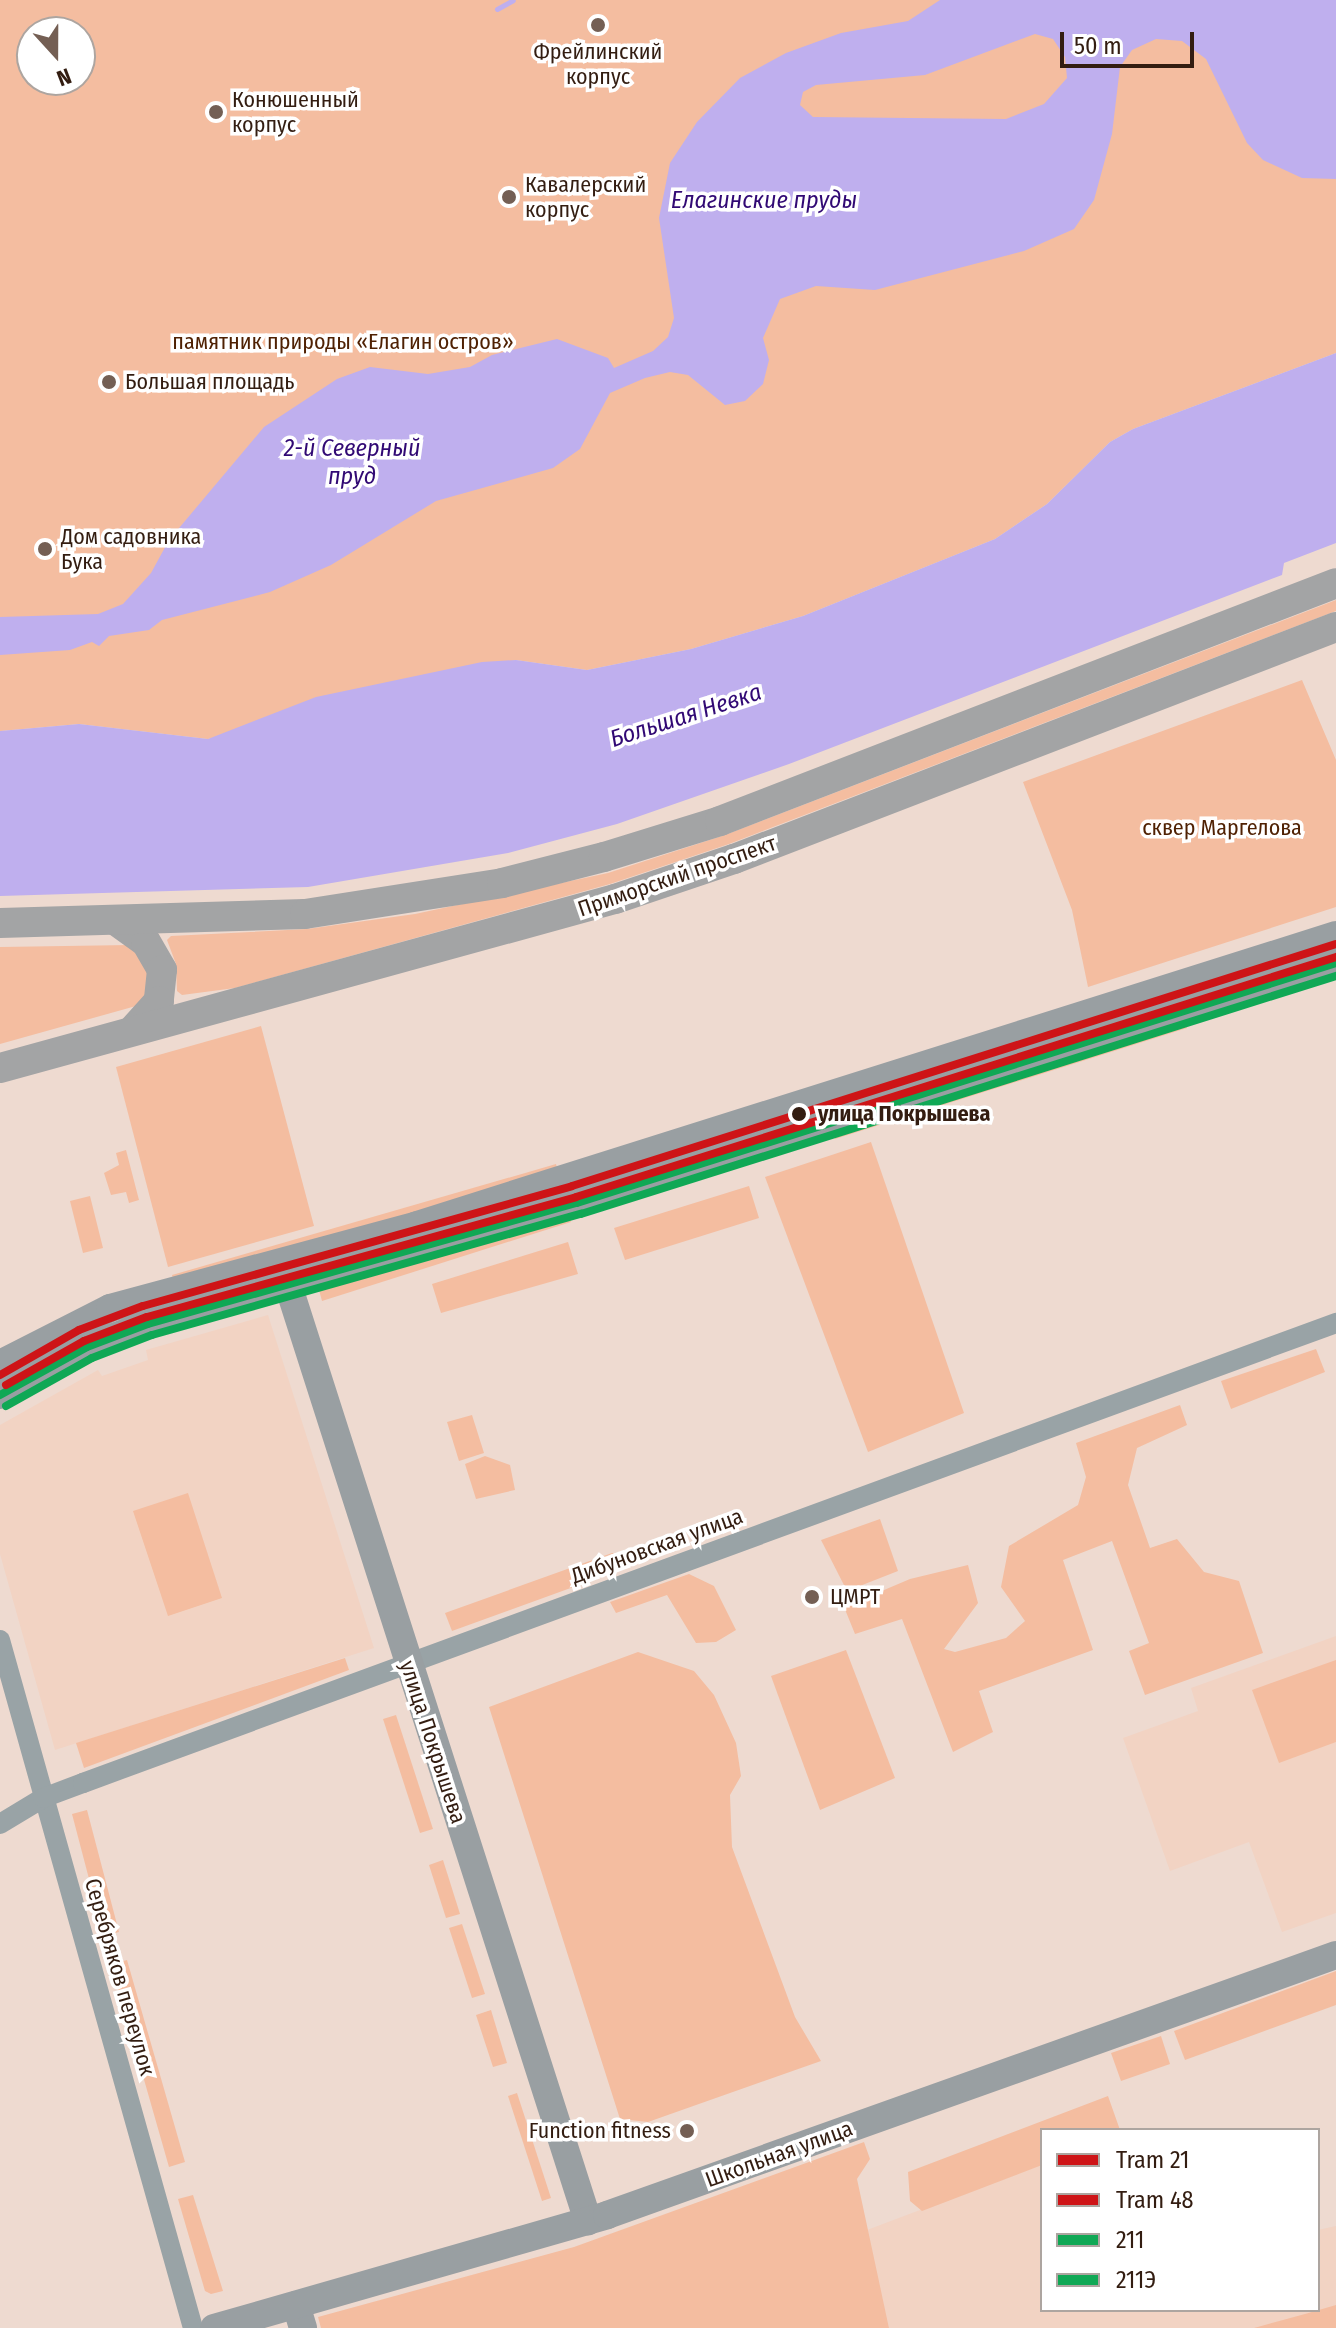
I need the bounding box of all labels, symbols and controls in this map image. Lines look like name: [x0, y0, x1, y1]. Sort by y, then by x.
north arrow: [16, 16, 96, 96]
marker: Фрейлинский корпус: [589, 16, 607, 34]
scale bar: [1064, 16, 1198, 66]
text: 50 m: [1074, 32, 1122, 60]
place label: Фрейлинский корпус: [534, 38, 662, 90]
text: N: [53, 62, 75, 92]
place label: Конюшенный корпус: [232, 86, 359, 138]
marker: Конюшенный корпус: [207, 103, 225, 121]
place label: Кавалерский корпус: [525, 171, 646, 222]
water label: Елагинские пруды: [671, 187, 857, 215]
marker: Кавалерский корпус: [500, 188, 518, 206]
park label: памятник природы «Елагин остров»: [172, 329, 514, 355]
place label: Большая площадь: [125, 369, 294, 395]
marker: Большая площадь: [100, 373, 118, 391]
water label: 2-й Северный пруд: [284, 435, 420, 491]
place label: Дом садовника Бука: [61, 523, 201, 574]
marker: Дом садовника Бука: [36, 540, 54, 558]
water label: Большая Невка: [607, 678, 765, 754]
park label: сквер Маргелова: [1142, 815, 1302, 841]
street label: Приморский проспект: [574, 830, 780, 922]
place label: улица Покрышева: [818, 1101, 990, 1127]
marker: улица Покрышева: [787, 1102, 811, 1126]
street label: Дибуновская улица: [568, 1503, 746, 1589]
place label: ЦМРТ: [830, 1584, 880, 1610]
marker: ЦМРТ: [801, 1586, 823, 1608]
street label: улица Покрышева: [394, 1657, 472, 1827]
street label: Серебряков переулок: [79, 1875, 161, 2079]
street label: Школьная улица: [702, 2115, 856, 2193]
place label: Function fitness: [529, 2118, 671, 2144]
marker: Function fitness: [678, 2122, 696, 2140]
legend: [1040, 2128, 1320, 2312]
text: Tram 21: [1116, 2146, 1189, 2174]
text: Tram 48: [1116, 2186, 1194, 2214]
text: 211: [1116, 2226, 1144, 2254]
text: 211Э: [1116, 2266, 1156, 2294]

